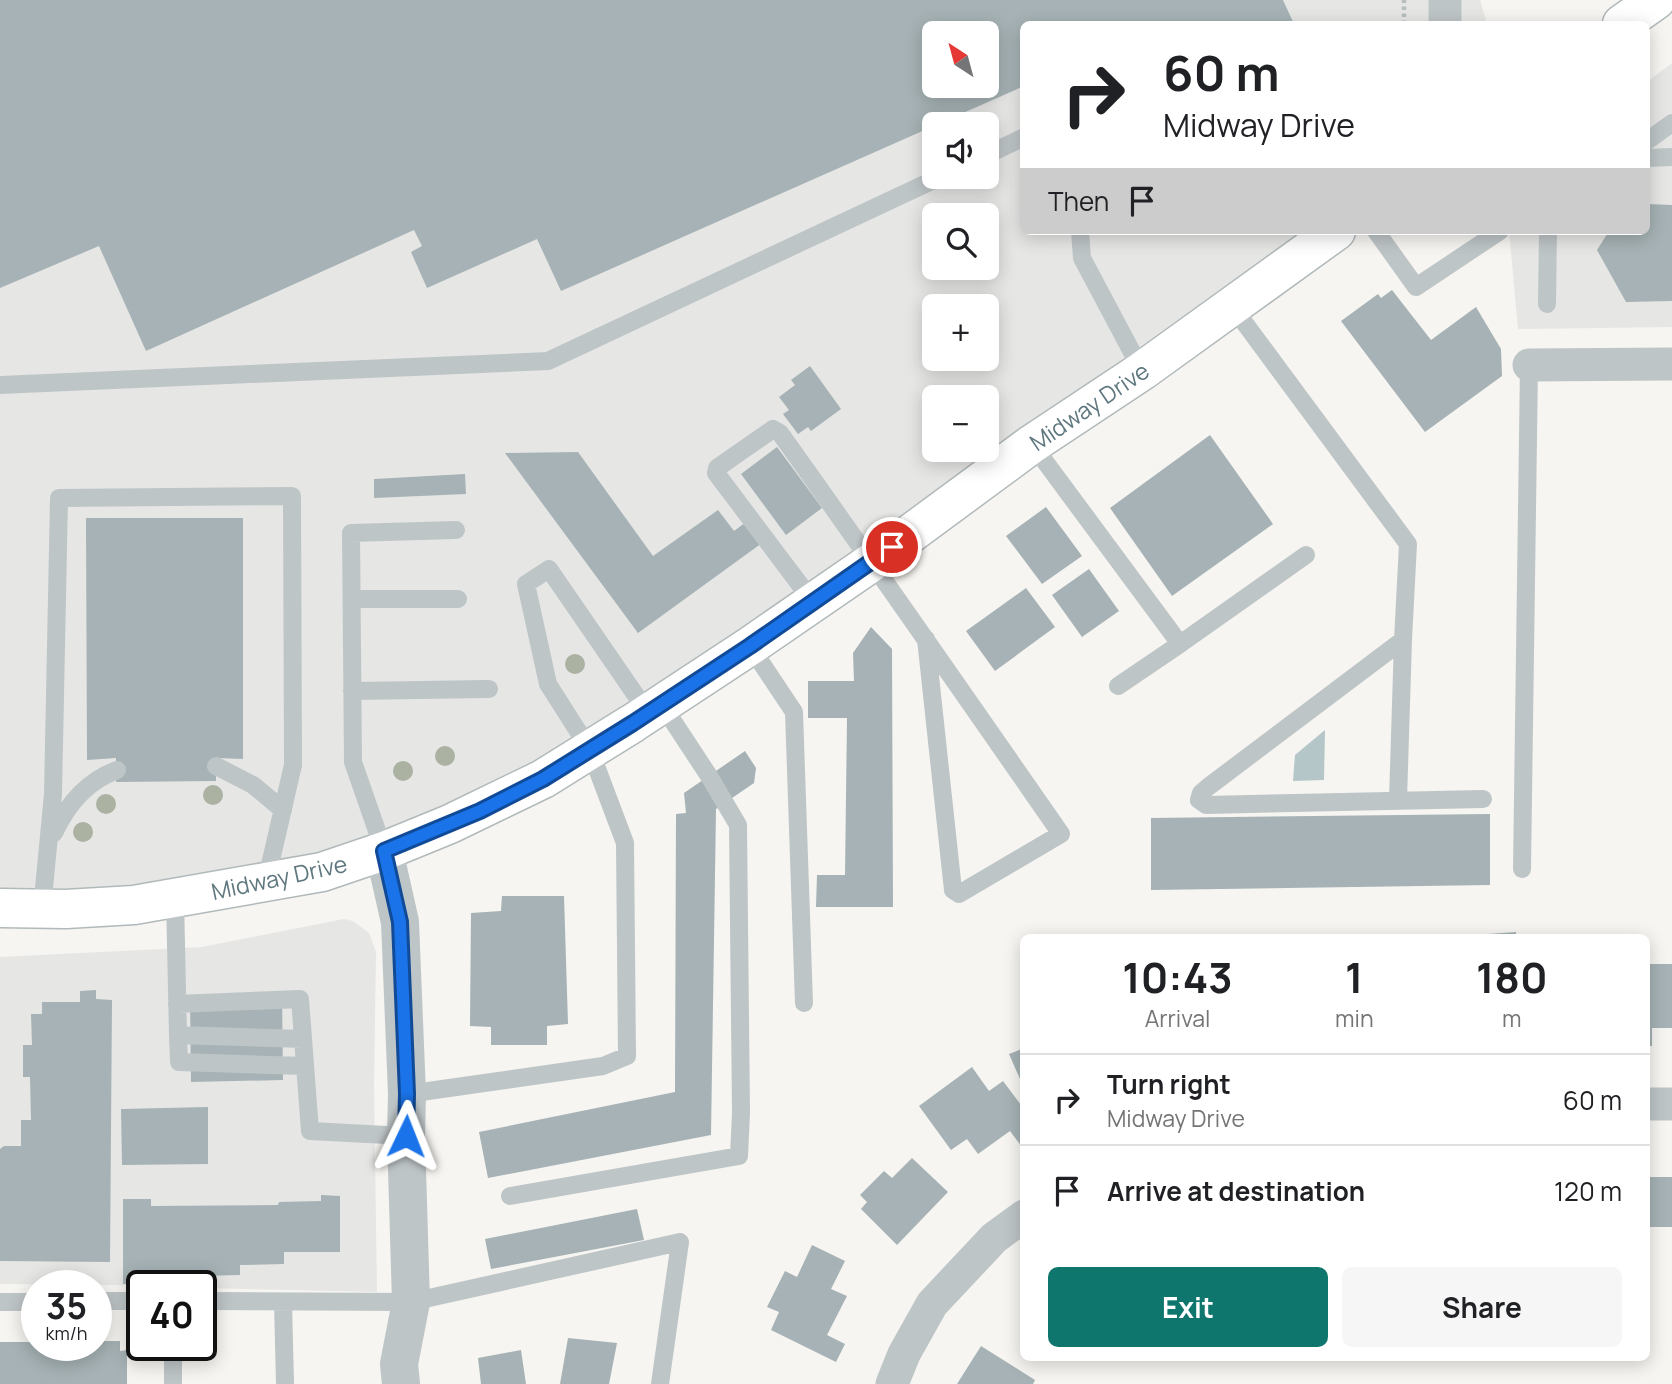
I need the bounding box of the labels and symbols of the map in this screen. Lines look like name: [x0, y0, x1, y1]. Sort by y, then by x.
north arrow: [922, 21, 999, 98]
street label: Midway Drive: [1023, 354, 1155, 458]
pin: [862, 517, 922, 577]
street label: Midway Drive: [208, 847, 350, 907]
position arrow: [369, 1099, 443, 1173]
speed limit sign: 40: [126, 1270, 217, 1361]

